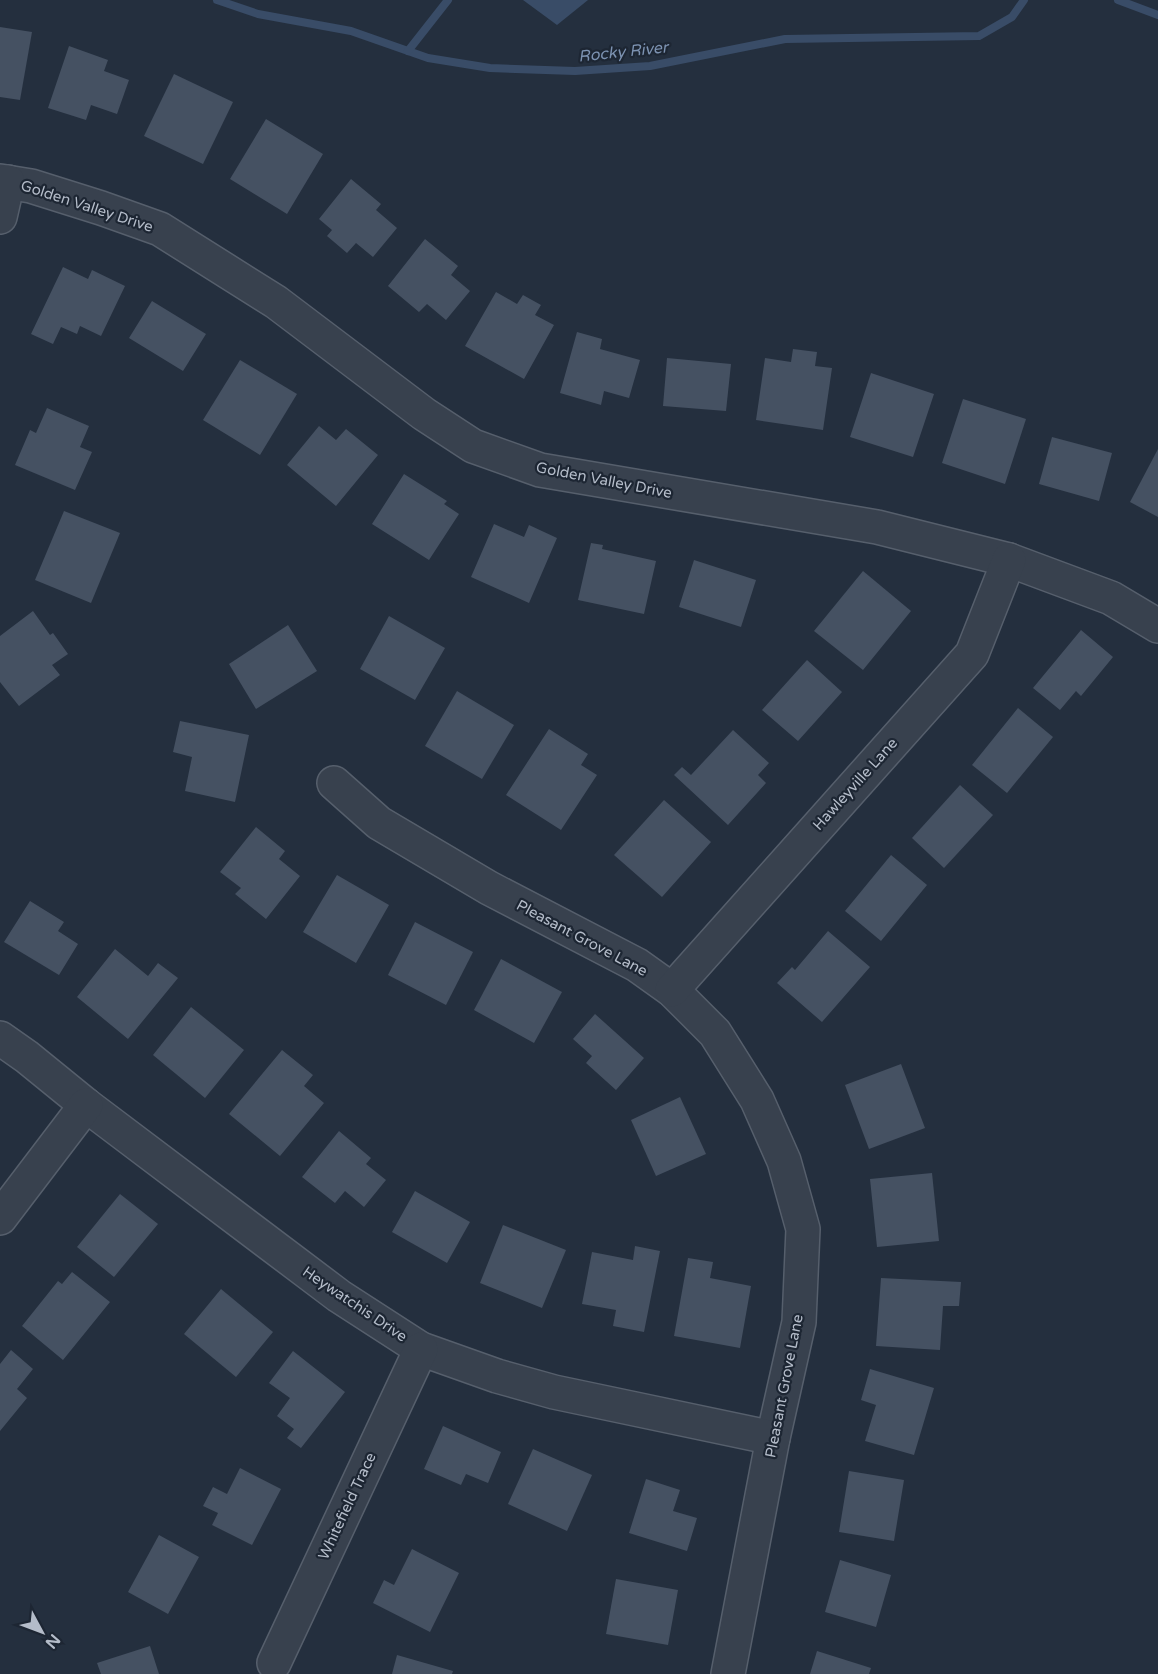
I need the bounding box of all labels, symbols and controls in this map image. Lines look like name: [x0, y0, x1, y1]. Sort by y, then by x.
water label: Rocky River: [577, 37, 671, 67]
street label: Golden Valley Drive: [19, 176, 155, 236]
street label: Golden Valley Drive: [535, 458, 673, 502]
street label: Hawleyville Lane: [809, 734, 901, 834]
street label: Pleasant Grove Lane: [513, 896, 651, 980]
street label: Heywatchis Drive: [299, 1262, 411, 1346]
street label: Pleasant Grove Lane: [761, 1313, 807, 1459]
street label: Whitefield Trace: [314, 1450, 380, 1562]
north arrow: [12, 1602, 72, 1662]
text: N: [41, 1630, 64, 1653]

